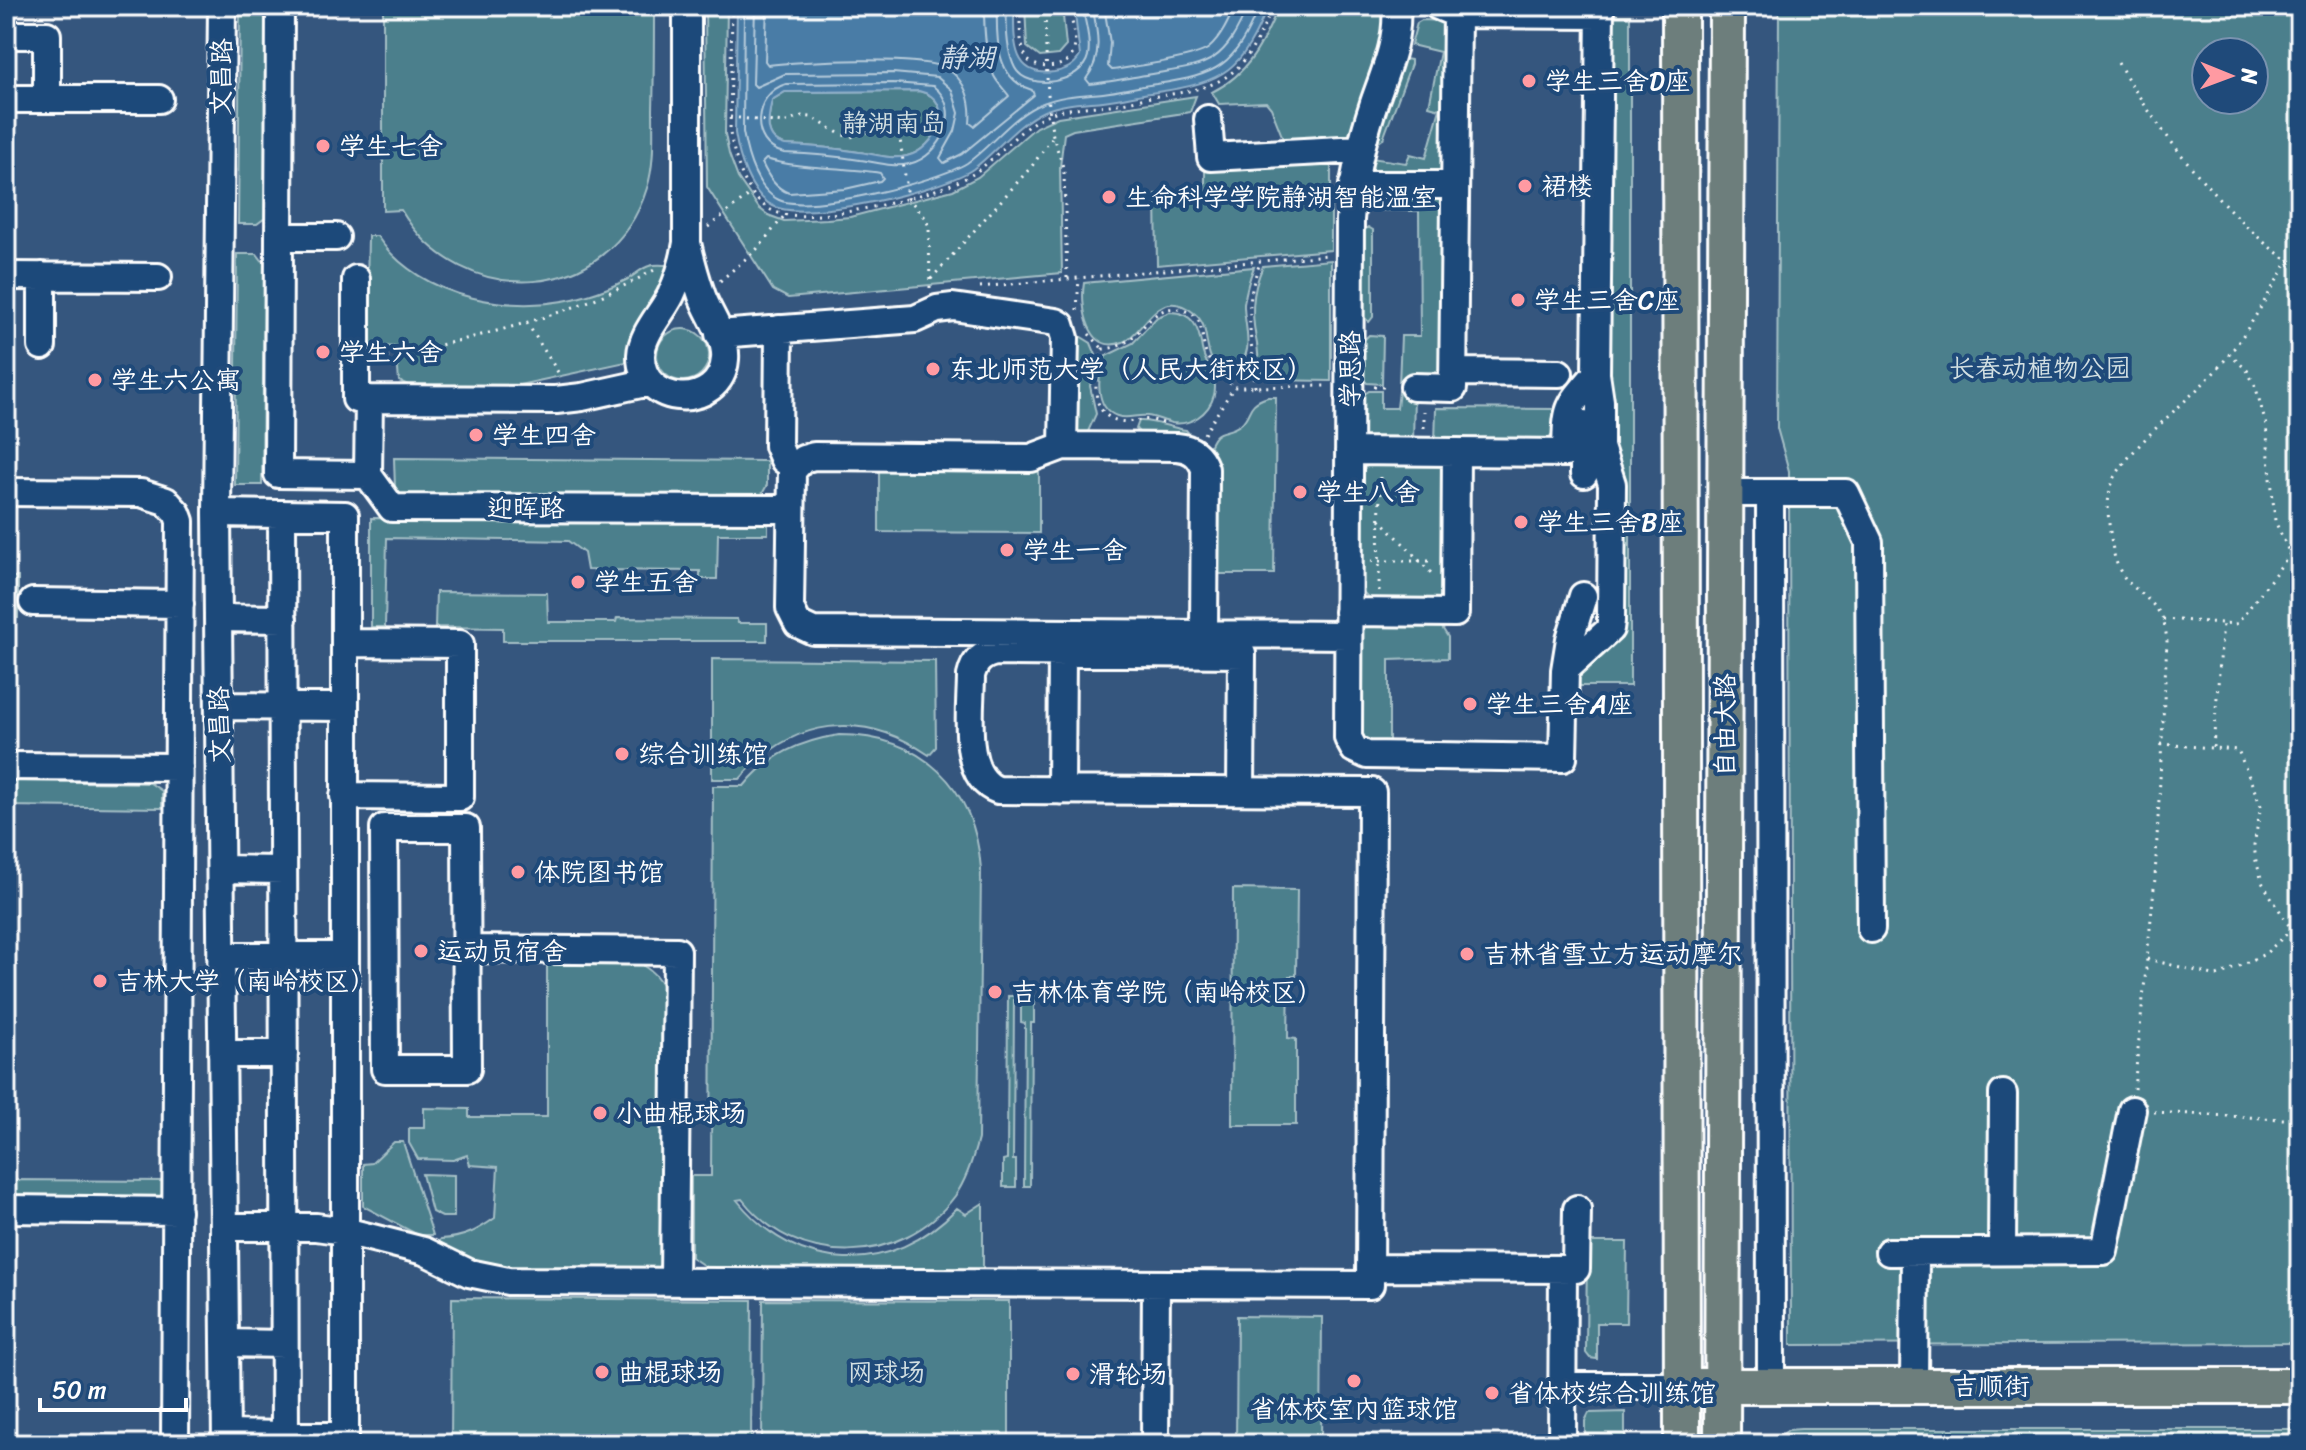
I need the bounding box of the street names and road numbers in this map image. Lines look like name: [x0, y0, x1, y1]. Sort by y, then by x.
street label: 文昌路: [197, 38, 245, 116]
street label: 学思路: [1327, 330, 1373, 408]
street label: 迎晖路: [487, 485, 565, 531]
street label: 自由大路: [1702, 673, 1748, 777]
street label: 文昌路: [195, 686, 243, 764]
street label: 吉顺街: [1952, 1363, 2030, 1409]

